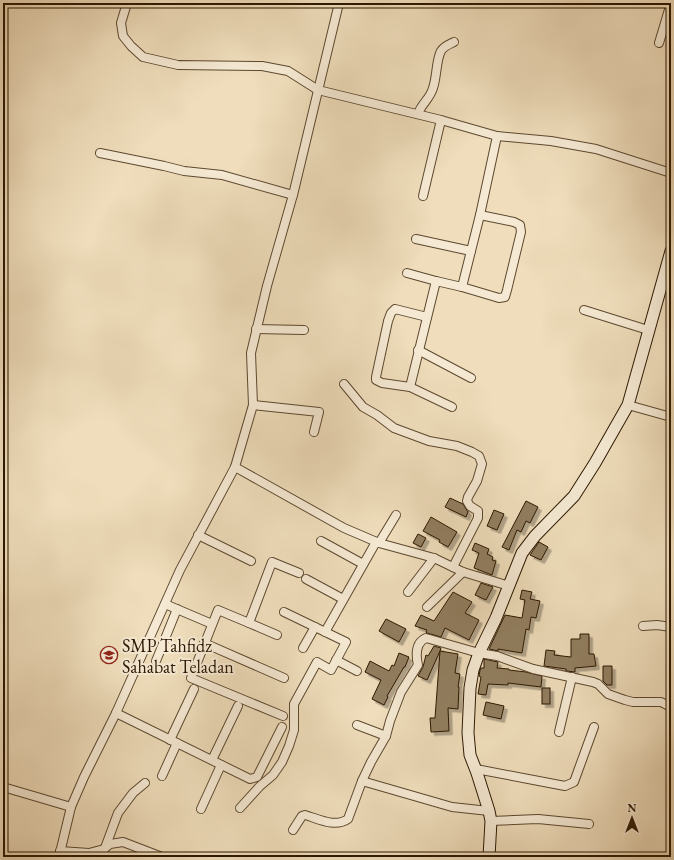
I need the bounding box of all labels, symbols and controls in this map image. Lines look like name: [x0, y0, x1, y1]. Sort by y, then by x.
place label: SMP Tahfidz Sahabat Teladan: [122, 634, 234, 678]
school or university icon: SMP Tahfidz Sahabat Teladan: [99, 645, 119, 665]
north arrow: [612, 798, 652, 838]
text: N: [628, 801, 637, 815]

